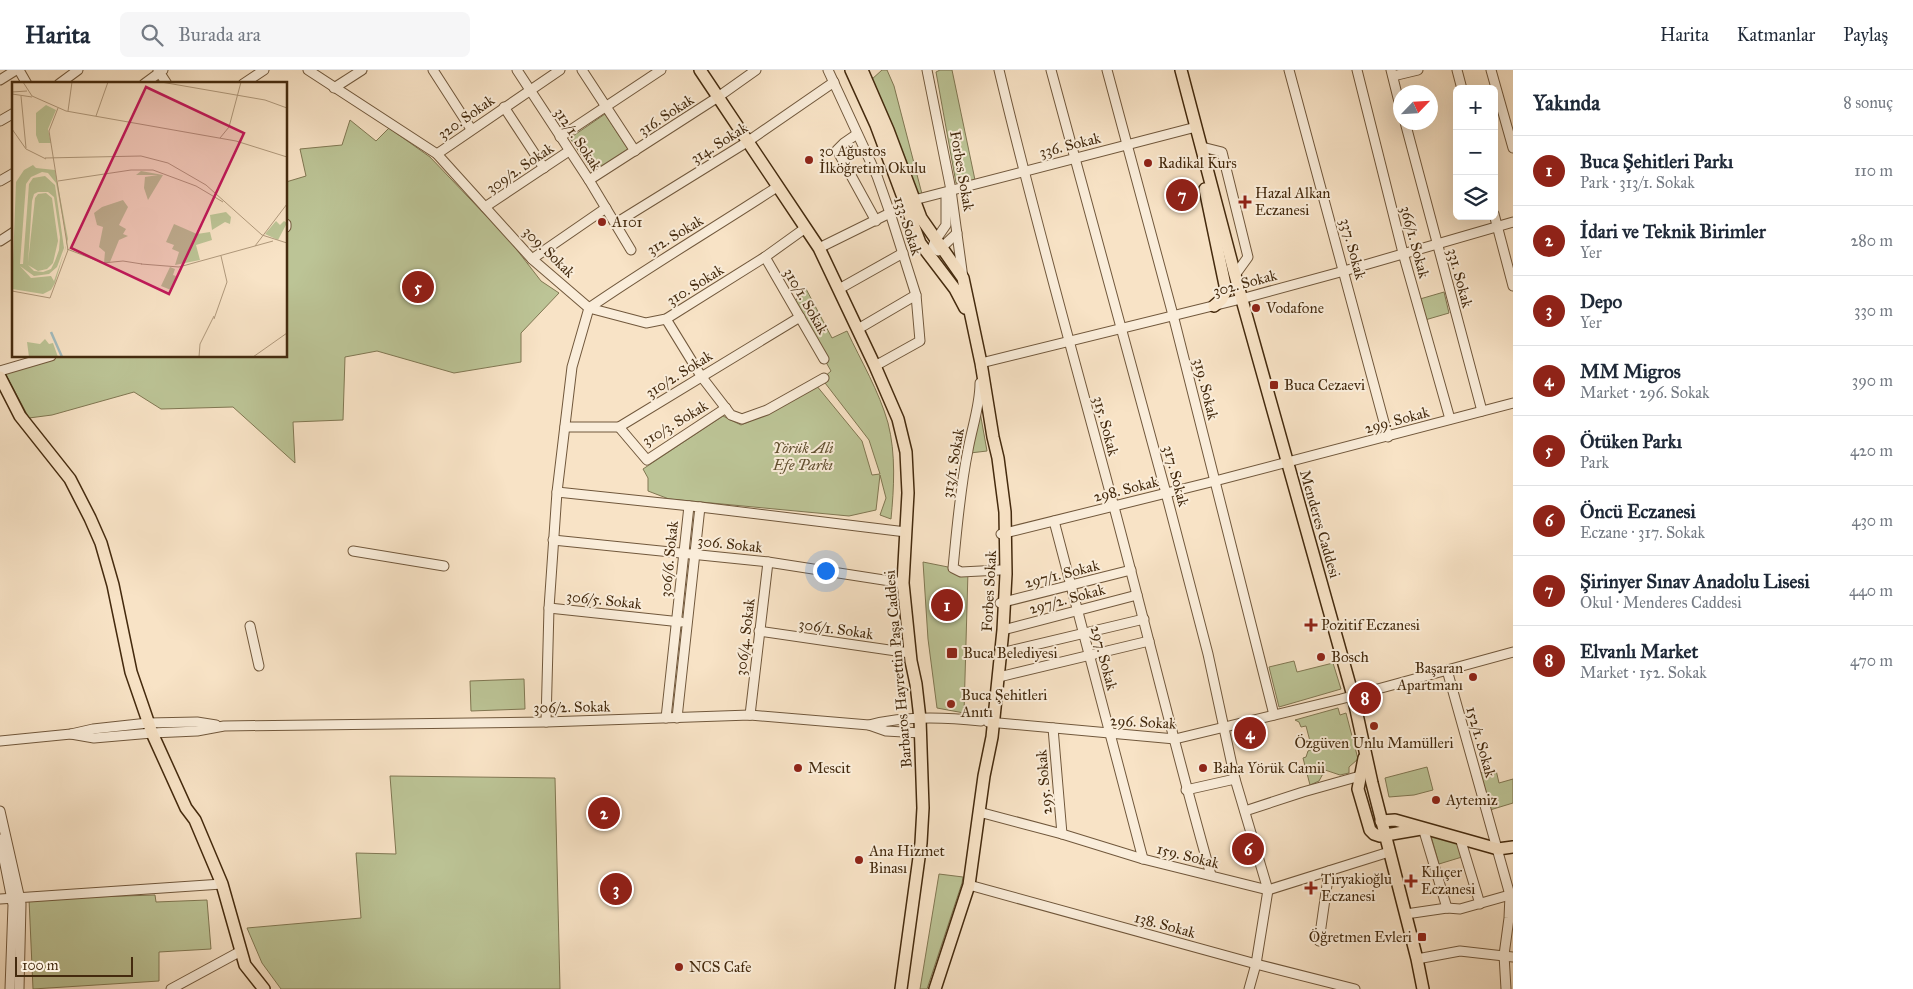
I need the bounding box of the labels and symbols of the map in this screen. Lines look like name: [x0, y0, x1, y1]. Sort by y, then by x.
inset map: [12, 82, 288, 358]
north arrow: [1393, 85, 1438, 130]
street label: 316. Sokak: [635, 90, 697, 140]
street label: 320. Sokak: [434, 91, 498, 143]
street label: 312/1. Sokak: [550, 104, 606, 174]
street label: 314. Sokak: [687, 119, 751, 167]
street label: Forbes Sokak: [946, 129, 978, 213]
street label: 336. Sokak: [1037, 129, 1103, 161]
street label: 309/2. Sokak: [483, 139, 557, 197]
place label: 30 Ağustos İlköğretim Okulu: [819, 142, 926, 177]
marker: 30 Ağustos İlköğretim Okulu: [803, 154, 815, 166]
place label: Radikal Kurs: [1158, 154, 1237, 172]
marker: Radikal Kurs: [1142, 157, 1154, 169]
pin: 7: [1166, 176, 1198, 214]
place label: Hazal Alkan Eczanesi: [1255, 184, 1330, 219]
street label: 133. Sokak: [890, 194, 926, 258]
marker: Hazal Alkan Eczanesi: [1239, 196, 1251, 208]
street label: 366/1. Sokak: [1397, 204, 1433, 280]
street label: 312. Sokak: [644, 211, 706, 259]
place label: A101: [611, 213, 643, 231]
marker: A101: [596, 216, 608, 228]
street label: 337. Sokak: [1336, 216, 1370, 282]
street label: 309. Sokak: [519, 223, 579, 281]
street label: 331. Sokak: [1443, 246, 1477, 310]
street label: 310. Sokak: [663, 261, 727, 309]
street label: 310/1. Sokak: [780, 265, 832, 337]
street label: 302. Sokak: [1211, 266, 1279, 300]
pin: 5: [402, 268, 434, 306]
place label: Vodafone: [1265, 299, 1324, 317]
marker: Vodafone: [1250, 302, 1262, 314]
street label: 310/2. Sokak: [642, 346, 716, 402]
street label: 319. Sokak: [1190, 356, 1222, 422]
place label: Buca Cezaevi: [1284, 376, 1365, 394]
marker: Buca Cezaevi: [1268, 379, 1280, 391]
street label: 315. Sokak: [1089, 394, 1123, 458]
street label: 310/3. Sokak: [639, 396, 711, 450]
street label: 299. Sokak: [1363, 403, 1431, 437]
street label: 313/1. Sokak: [938, 427, 968, 499]
park label: Yörük Ali Efe Parkı: [772, 439, 834, 474]
street label: 317. Sokak: [1159, 443, 1193, 509]
street label: Menderes Caddesi: [1296, 468, 1344, 580]
street label: 298. Sokak: [1092, 472, 1160, 506]
street label: 306/6. Sokak: [656, 520, 682, 598]
street label: 306. Sokak: [697, 532, 763, 556]
street label: Forbes Sokak: [978, 550, 1000, 632]
street label: 297/1. Sokak: [1023, 556, 1101, 592]
your location: [813, 558, 839, 584]
street label: Barbaros Hayrettin Paşa Caddesi: [880, 569, 916, 769]
street label: 297/2. Sokak: [1027, 580, 1107, 618]
pin: 1: [931, 586, 963, 624]
street label: 306/5. Sokak: [565, 587, 643, 613]
street label: 306/4. Sokak: [731, 597, 759, 677]
street label: 306/1. Sokak: [798, 615, 875, 643]
place label: Pozitif Eczanesi: [1321, 616, 1420, 634]
marker: Pozitif Eczanesi: [1305, 619, 1317, 631]
street label: 297. Sokak: [1087, 624, 1121, 692]
place label: Buca Belediyesi: [963, 644, 1058, 662]
marker: Buca Belediyesi: [945, 646, 959, 660]
place label: Bosch: [1331, 648, 1369, 666]
marker: Bosch: [1315, 651, 1327, 663]
place label: Başaran Apartmanı: [1396, 659, 1463, 694]
marker: Başaran Apartmanı: [1467, 671, 1479, 683]
pin: 8: [1349, 679, 1381, 717]
place label: Buca Şehitleri Anıtı: [960, 686, 1047, 721]
street label: 306/2. Sokak: [533, 697, 611, 717]
marker: Buca Şehitleri Anıtı: [945, 698, 957, 710]
street label: 152/1. Sokak: [1462, 704, 1500, 780]
street label: 296. Sokak: [1110, 711, 1176, 733]
pin: 4: [1234, 714, 1266, 752]
marker: Özgüven Unlu Mamülleri: [1368, 720, 1380, 732]
place label: Özgüven Unlu Mamülleri: [1294, 733, 1454, 752]
street label: 295. Sokak: [1032, 749, 1056, 815]
place label: Mescit: [808, 759, 851, 777]
place label: Baha Yörük Camii: [1213, 759, 1325, 777]
marker: Mescit: [792, 762, 804, 774]
marker: Baha Yörük Camii: [1197, 762, 1209, 774]
place label: Aytemiz: [1445, 791, 1498, 809]
pin: 2: [588, 794, 620, 832]
marker: Aytemiz: [1430, 794, 1442, 806]
pin: 6: [1232, 830, 1264, 868]
street label: 159. Sokak: [1155, 840, 1221, 872]
place label: Ana Hizmet Binası: [868, 842, 946, 877]
marker: Ana Hizmet Binası: [853, 854, 865, 866]
place label: Kılıçer Eczanesi: [1421, 863, 1475, 898]
pin: 3: [600, 870, 632, 908]
place label: Tiryakioğlu Eczanesi: [1321, 870, 1392, 905]
marker: Kılıçer Eczanesi: [1405, 875, 1417, 887]
marker: Tiryakioğlu Eczanesi: [1305, 882, 1317, 894]
street label: 138. Sokak: [1132, 908, 1198, 942]
place label: Öğretmen Evleri: [1309, 927, 1412, 946]
marker: Öğretmen Evleri: [1416, 931, 1428, 943]
scale bar: [15, 954, 132, 977]
place label: NCS Cafe: [689, 958, 751, 976]
marker: NCS Cafe: [673, 961, 685, 973]

